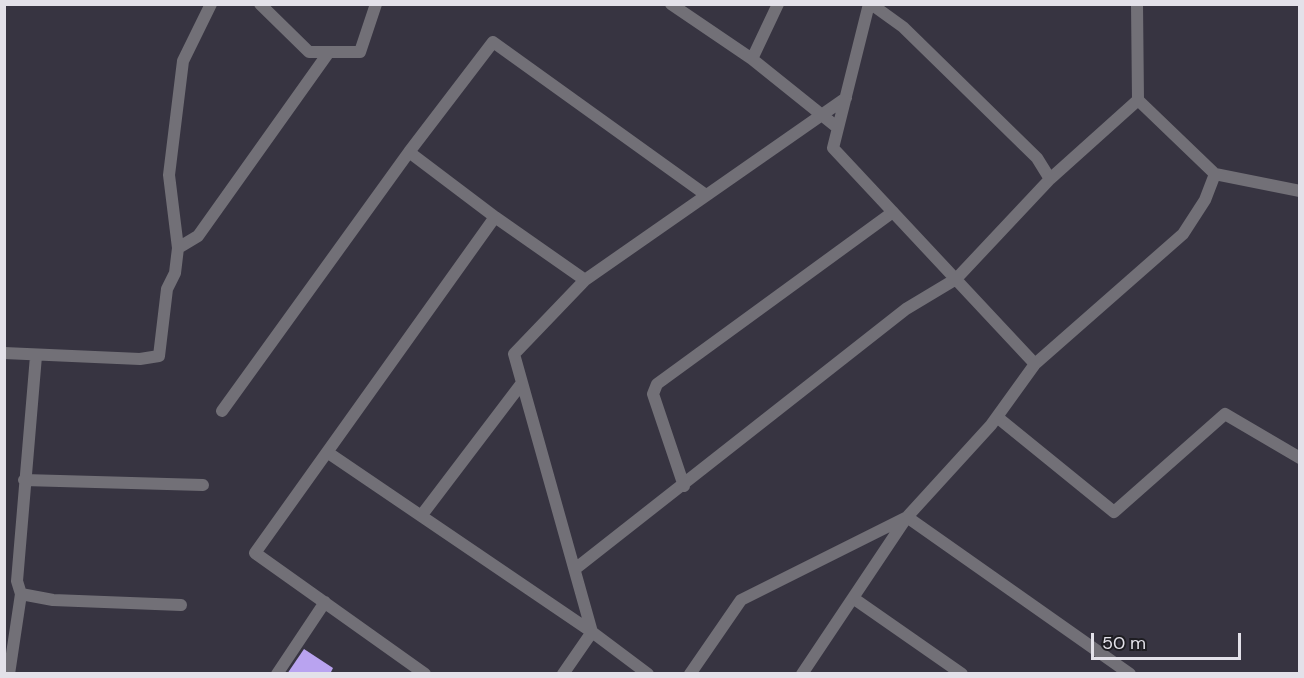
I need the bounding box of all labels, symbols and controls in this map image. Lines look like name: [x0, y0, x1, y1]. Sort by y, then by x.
scale bar: [1094, 621, 1244, 659]
text: 50 m: [1102, 631, 1146, 655]

